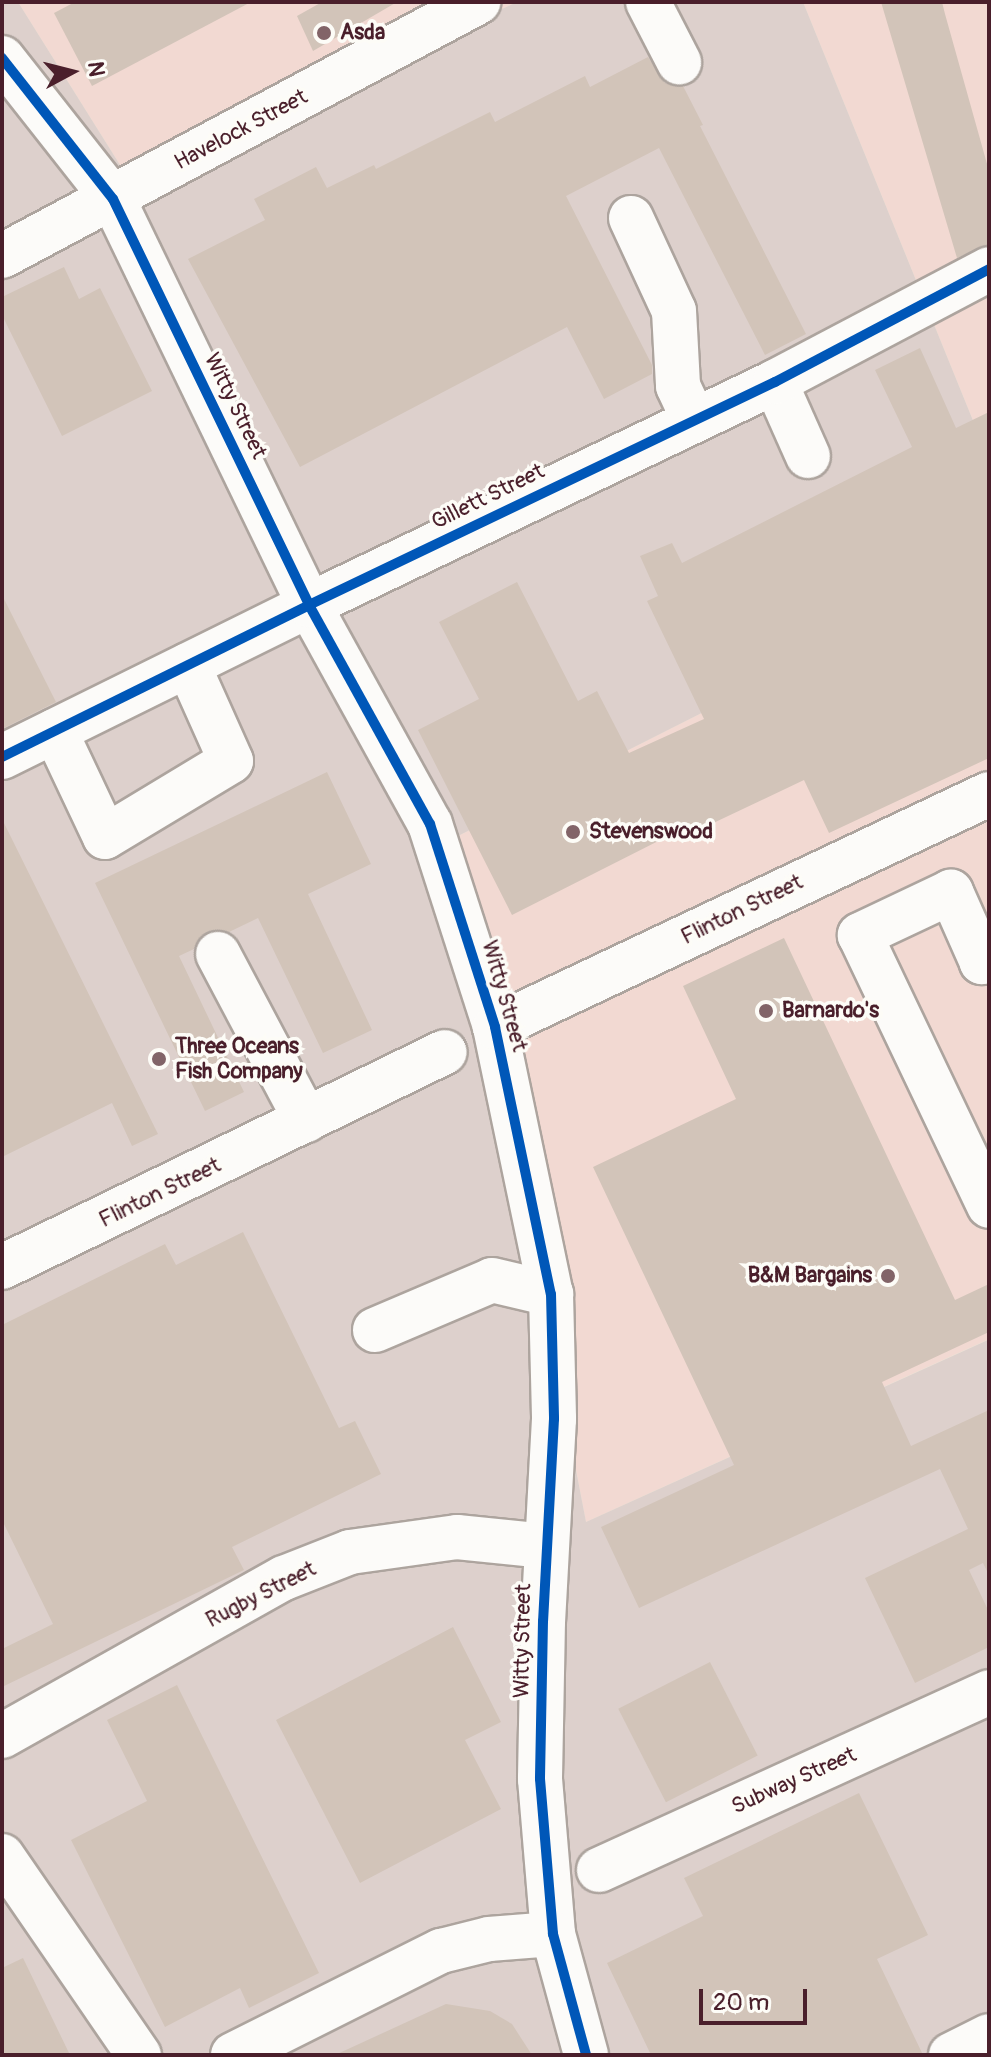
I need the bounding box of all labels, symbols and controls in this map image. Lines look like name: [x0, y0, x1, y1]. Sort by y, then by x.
place label: Asda: [340, 20, 385, 46]
marker: Asda: [315, 24, 333, 42]
north arrow: [32, 32, 112, 112]
text: N: [81, 60, 111, 78]
street label: Havelock Street: [170, 84, 312, 176]
street label: Witty Street: [198, 349, 272, 463]
street label: Gillett Street: [427, 458, 549, 536]
place label: Stevenswood: [589, 819, 713, 845]
marker: Stevenswood: [564, 823, 582, 841]
street label: Flinton Street: [677, 869, 807, 951]
street label: Witty Street: [476, 937, 532, 1055]
place label: Barnardo's: [782, 998, 879, 1024]
marker: Barnardo's: [757, 1002, 775, 1020]
place label: Three Oceans Fish Company: [175, 1033, 303, 1084]
marker: Three Oceans Fish Company: [150, 1050, 168, 1068]
street label: Flinton Street: [95, 1152, 225, 1234]
place label: B&M Bargains: [748, 1263, 872, 1289]
marker: B&M Bargains: [879, 1267, 897, 1285]
street label: Rugby Street: [202, 1556, 320, 1634]
street label: Witty Street: [509, 1584, 537, 1698]
street label: Subway Street: [728, 1742, 860, 1820]
scale bar: [703, 1973, 811, 2023]
text: 20 m: [713, 1988, 769, 2017]

